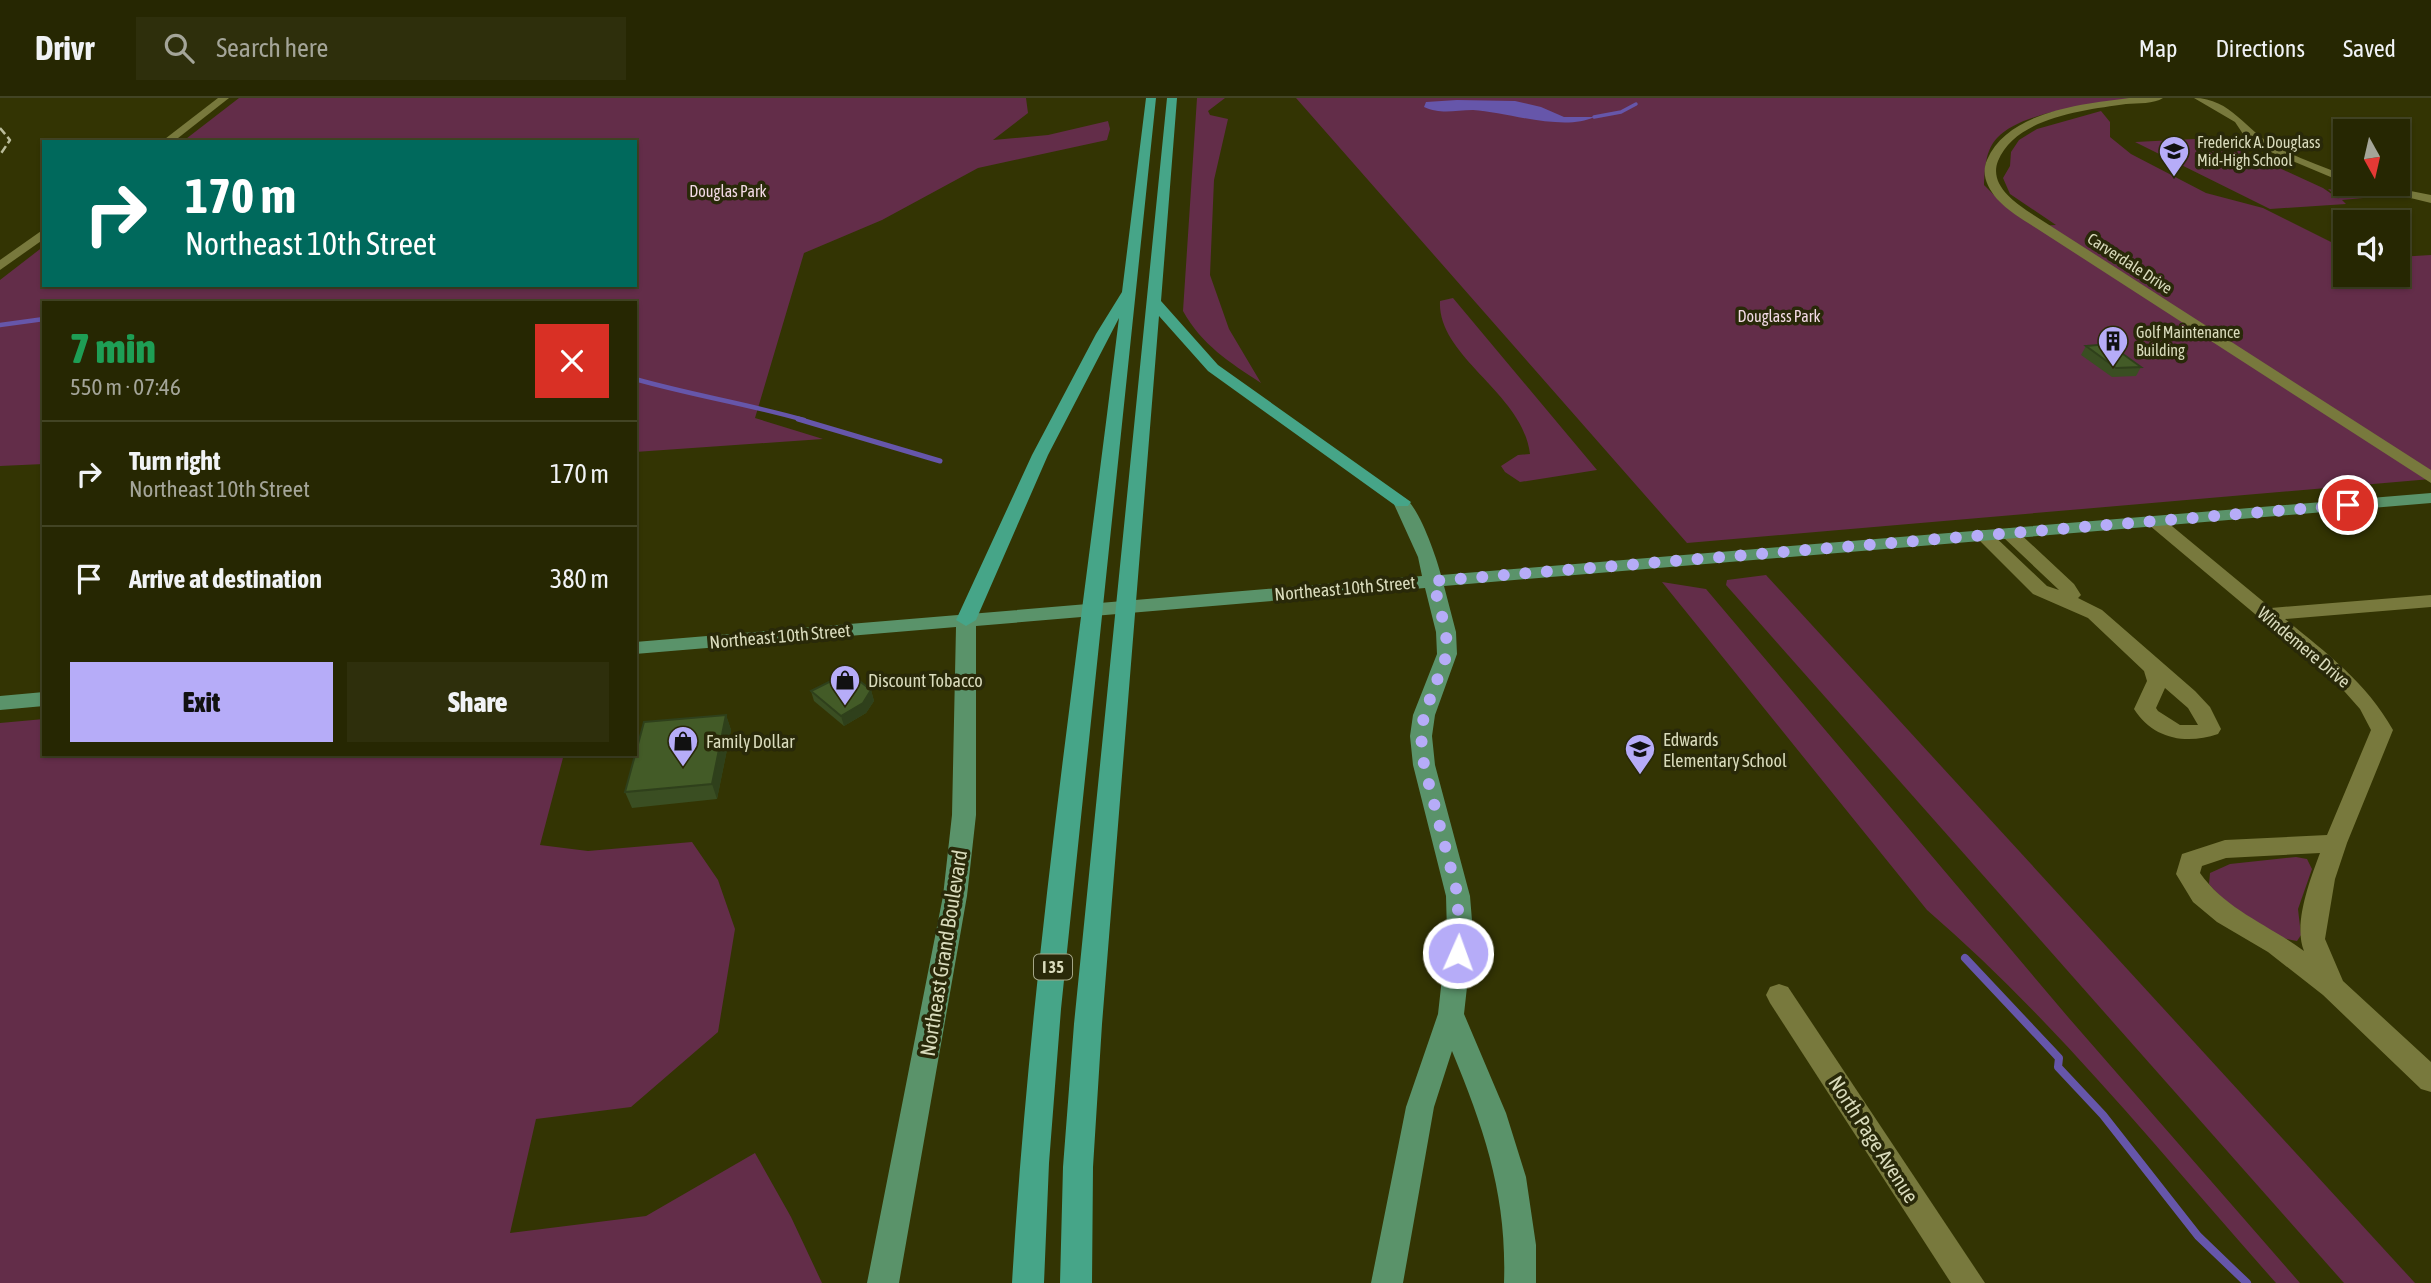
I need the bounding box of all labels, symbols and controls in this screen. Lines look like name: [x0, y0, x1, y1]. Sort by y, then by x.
search box: [136, 17, 626, 80]
text: Drivr: [35, 29, 94, 67]
icon: search: [160, 29, 198, 67]
text: Search here: [216, 33, 328, 63]
text: Map: [2139, 35, 2177, 62]
text: Directions: [2215, 35, 2305, 62]
text: Saved: [2343, 35, 2396, 62]
north arrow: [2333, 119, 2410, 196]
map controls: [2333, 119, 2410, 287]
place label: Frederick A. Douglass Mid-High School: [2197, 133, 2321, 170]
school or university icon: Frederick A. Douglass Mid-High School: [2157, 134, 2191, 178]
text: 170 m: [185, 167, 296, 223]
icon: right: [70, 168, 161, 259]
park label: Douglas Park: [689, 182, 767, 201]
button: sound: [2333, 210, 2410, 287]
text: Northeast 10th Street: [185, 225, 437, 262]
street label: Carverdale Drive: [2084, 229, 2176, 297]
park label: Douglass Park: [1738, 307, 1820, 326]
place label: Golf Maintenance Building: [2136, 323, 2240, 360]
text: 7 min: [70, 324, 156, 372]
button: close: [535, 324, 609, 398]
building icon: Golf Maintenance Building: [2096, 324, 2130, 368]
text: 550 m · 07:46: [70, 374, 181, 400]
text: Turn right: [129, 446, 220, 476]
icon: right: [70, 455, 108, 493]
text: 170 m: [550, 459, 609, 489]
pin: [2318, 475, 2378, 535]
text: Northeast 10th Street: [129, 476, 310, 502]
icon: arrive: [2329, 486, 2367, 524]
icon: arrive: [70, 560, 108, 598]
text: Arrive at destination: [129, 564, 322, 594]
text: 380 m: [550, 564, 609, 594]
street label: Northeast 10th Street: [1274, 571, 1416, 605]
street label: Windemere Drive: [2253, 602, 2355, 692]
street label: Northeast 10th Street: [709, 619, 851, 653]
button: Exit: [70, 662, 333, 742]
button: Share: [347, 662, 609, 742]
shop icon: Discount Tobacco: [828, 663, 862, 707]
place label: Discount Tobacco: [868, 670, 983, 691]
shop icon: Family Dollar: [666, 724, 700, 768]
place label: Edwards Elementary School: [1663, 729, 1787, 771]
place label: Family Dollar: [706, 731, 795, 752]
school or university icon: Edwards Elementary School: [1623, 732, 1657, 776]
street label: Northeast Grand Boulevard: [915, 848, 971, 1058]
position arrow: [1421, 916, 1495, 990]
road number: I 35: [1034, 954, 1072, 980]
street label: North Page Avenue: [1824, 1071, 1924, 1207]

